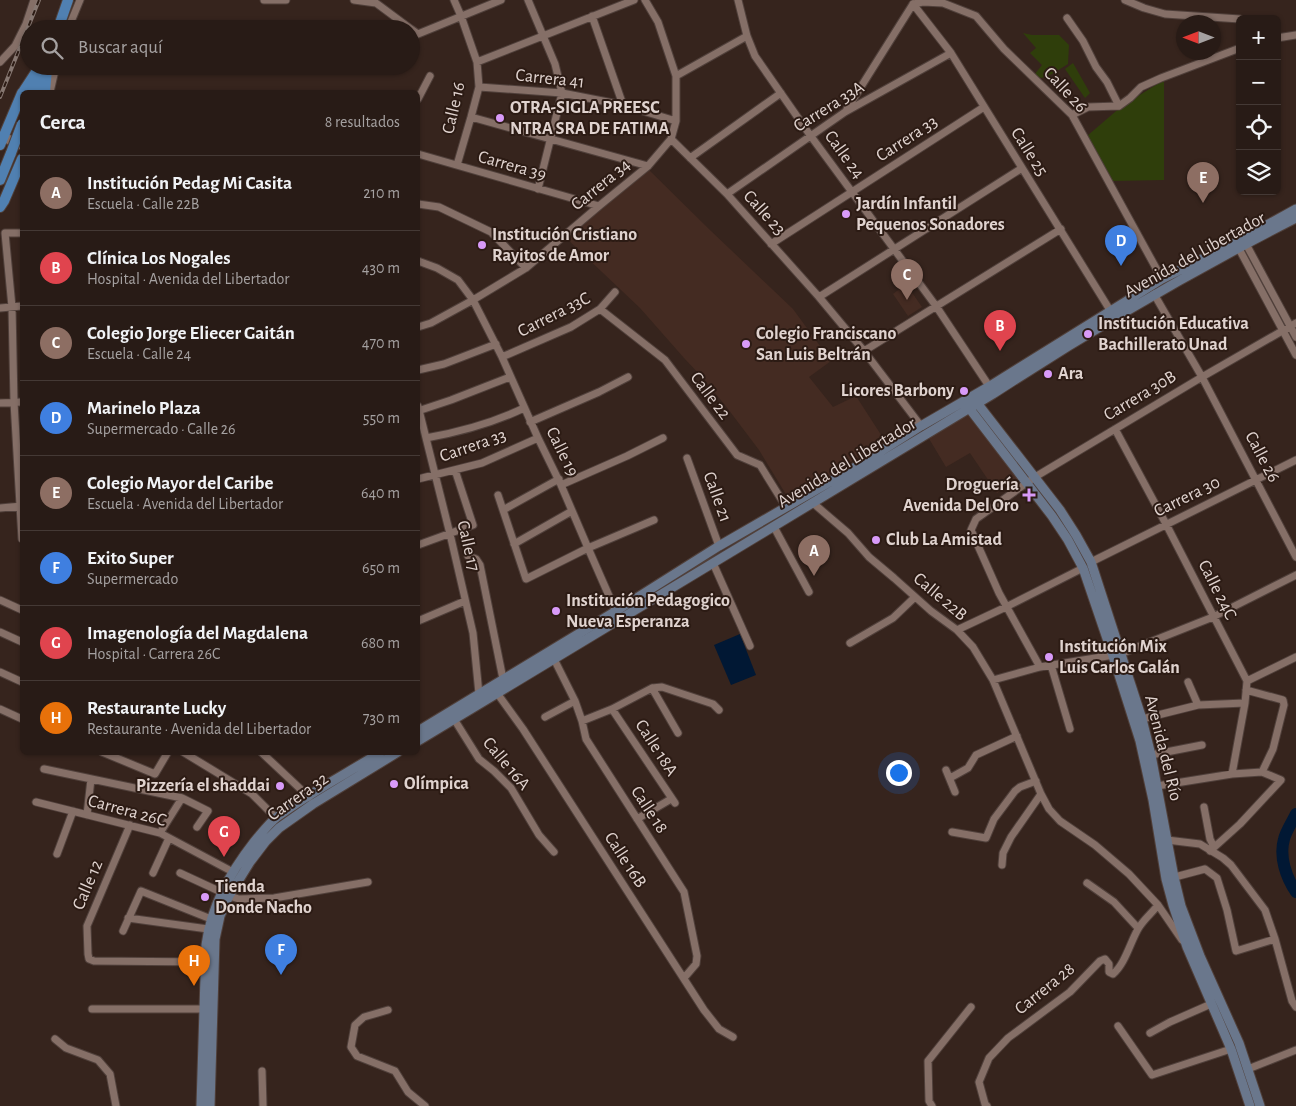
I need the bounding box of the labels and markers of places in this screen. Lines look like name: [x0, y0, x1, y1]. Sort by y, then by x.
place label: OTRA-SIGLA PREESC NTRA SRA DE FATIMA: [510, 99, 669, 138]
marker: OTRA-SIGLA PREESC NTRA SRA DE FATIMA: [494, 112, 506, 124]
pin: E: [1187, 162, 1219, 203]
place label: Jardín Infantil Pequenos Sonadores: [856, 195, 1005, 234]
marker: Jardín Infantil Pequenos Sonadores: [840, 208, 852, 220]
pin: D: [1105, 225, 1137, 266]
place label: Institución Cristiano Rayitos de Amor: [492, 226, 637, 265]
marker: Institución Cristiano Rayitos de Amor: [476, 239, 488, 251]
pin: C: [891, 259, 923, 300]
pin: B: [984, 310, 1016, 351]
place label: Institución Educativa Bachillerato Unad: [1098, 315, 1249, 354]
place label: Colegio Franciscano San Luis Beltrán: [756, 325, 897, 364]
marker: Institución Educativa Bachillerato Unad: [1082, 328, 1094, 340]
marker: Colegio Franciscano San Luis Beltrán: [740, 338, 752, 350]
place label: Ara: [1058, 365, 1084, 383]
marker: Ara: [1042, 368, 1054, 380]
place label: Licores Barbony: [841, 382, 955, 400]
marker: Licores Barbony: [958, 385, 970, 397]
place label: Droguería Avenida Del Oro: [903, 476, 1019, 515]
marker: Droguería Avenida Del Oro: [1023, 489, 1035, 501]
place label: Club La Amistad: [886, 531, 1002, 549]
marker: Club La Amistad: [870, 534, 882, 546]
pin: A: [798, 535, 830, 576]
place label: Institución Pedagogico Nueva Esperanza: [566, 592, 730, 631]
marker: Institución Pedagogico Nueva Esperanza: [550, 605, 562, 617]
place label: Institución Mix Luis Carlos Galán: [1059, 638, 1180, 677]
marker: Institución Mix Luis Carlos Galán: [1043, 651, 1055, 663]
place label: Olímpica: [404, 775, 469, 793]
place label: Pizzería el shaddai: [136, 777, 270, 795]
marker: Olímpica: [388, 778, 400, 790]
marker: Pizzería el shaddai: [274, 780, 286, 792]
pin: G: [208, 816, 240, 857]
place label: Tienda Donde Nacho: [215, 878, 312, 917]
marker: Tienda Donde Nacho: [199, 891, 211, 903]
pin: F: [265, 934, 297, 975]
pin: H: [178, 945, 210, 986]

